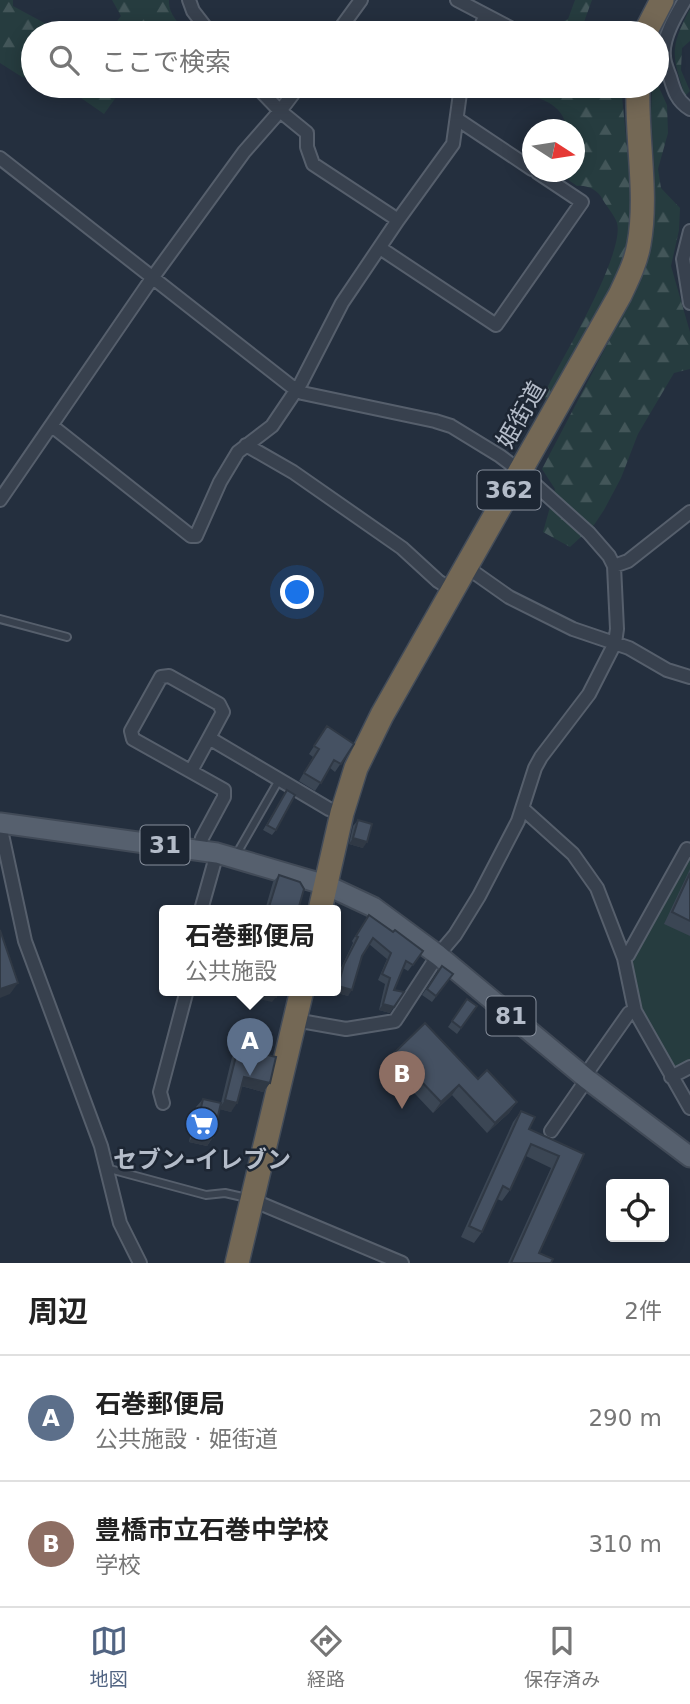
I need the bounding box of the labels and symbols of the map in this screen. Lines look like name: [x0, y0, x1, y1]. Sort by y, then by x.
north arrow: [522, 119, 585, 182]
street label: 姫街道: [491, 377, 551, 453]
road number: 362: [477, 470, 540, 510]
your location: [280, 575, 314, 609]
road number: 31: [140, 825, 190, 864]
road number: 81: [486, 996, 536, 1036]
pin: A: [227, 1018, 273, 1076]
pin: B: [379, 1051, 425, 1109]
supermarket icon: セブン-イレブン: [183, 1105, 221, 1143]
place label: セブン-イレブン: [113, 1146, 291, 1174]

